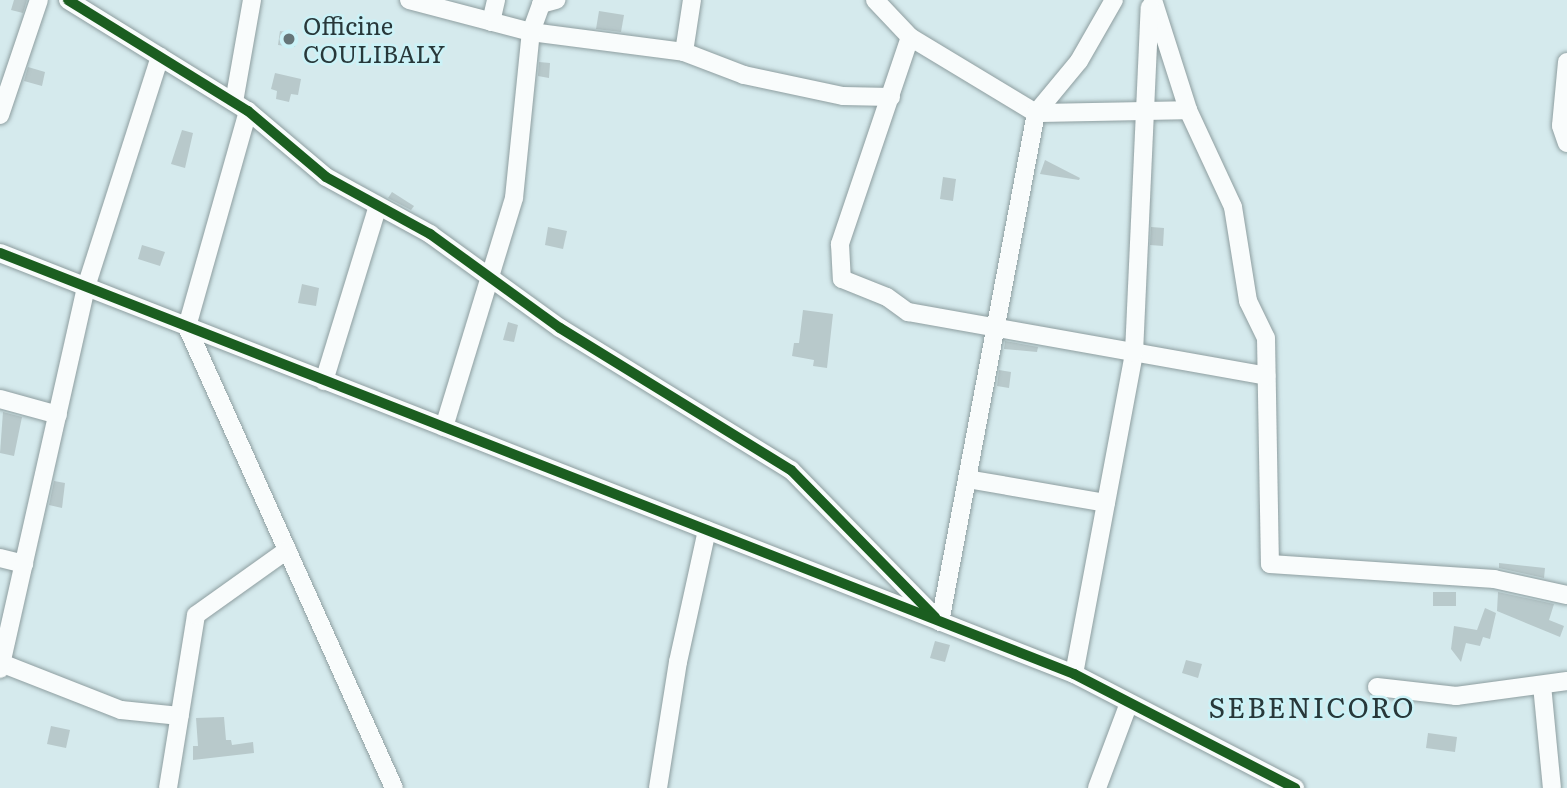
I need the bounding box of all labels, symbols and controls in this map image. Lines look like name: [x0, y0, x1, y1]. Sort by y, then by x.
place label: Officine COULIBALY: [303, 11, 445, 67]
marker: Officine COULIBALY: [281, 31, 297, 47]
district label: SEBENICORO: [1210, 689, 1414, 723]

